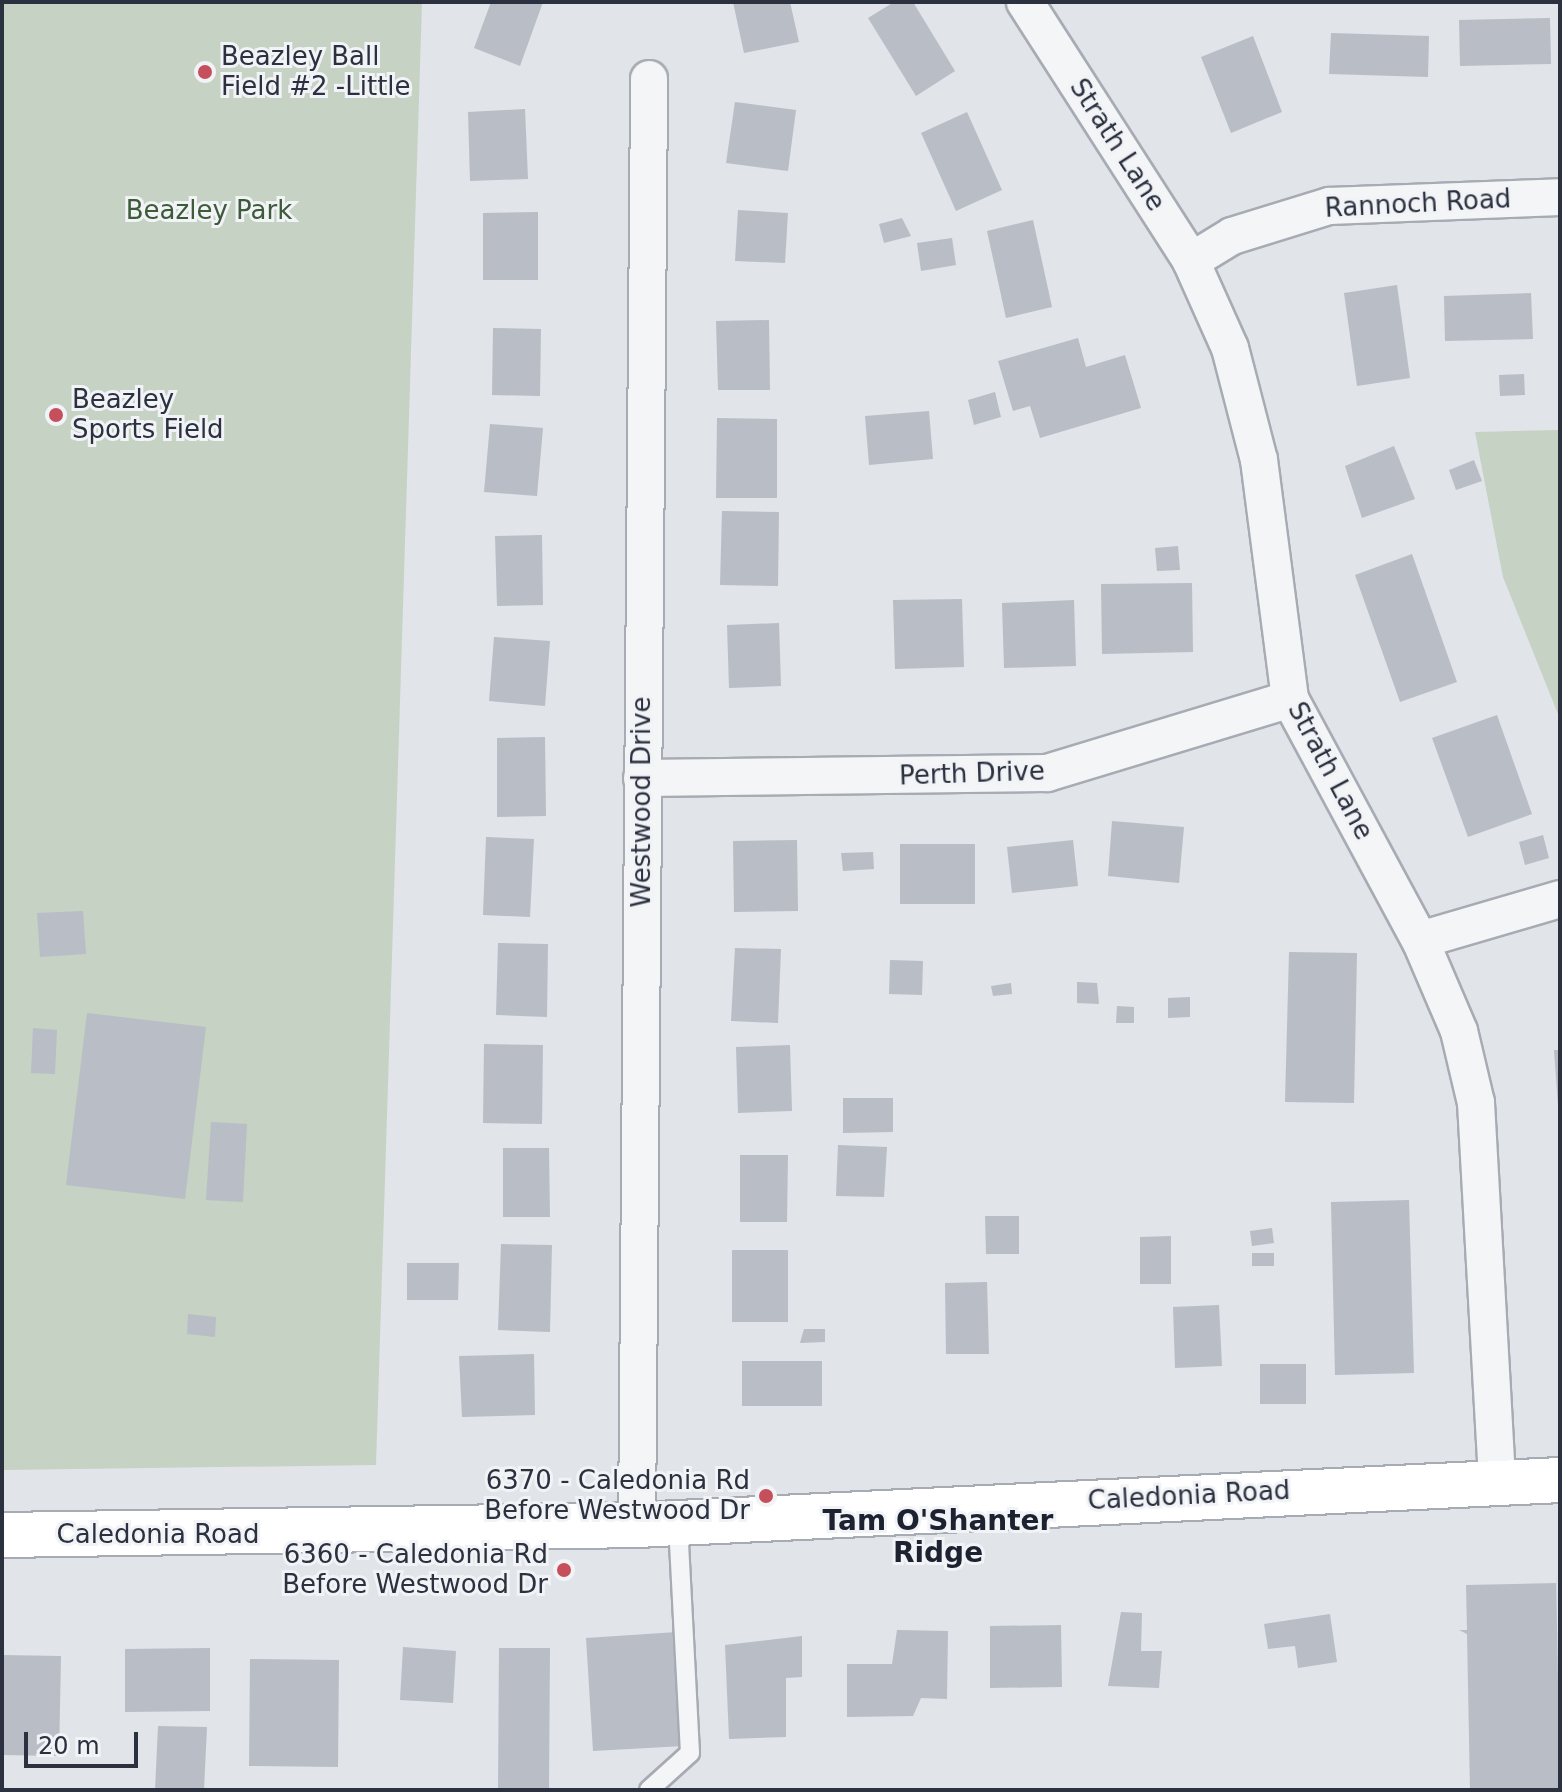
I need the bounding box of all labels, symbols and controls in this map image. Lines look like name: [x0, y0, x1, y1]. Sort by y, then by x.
place label: Beazley Ball Field #2 -Little: [221, 41, 411, 102]
marker: Beazley Ball Field #2 -Little: [196, 63, 214, 81]
street label: Strath Lane: [1063, 73, 1171, 217]
street label: Rannoch Road: [1324, 184, 1512, 224]
park label: Beazley Park: [126, 195, 292, 227]
place label: Beazley Sports Field: [72, 384, 224, 446]
marker: Beazley Sports Field: [47, 406, 65, 424]
street label: Westwood Drive: [626, 696, 658, 908]
street label: Strath Lane: [1281, 697, 1379, 845]
street label: Perth Drive: [899, 756, 1045, 792]
place label: 6370 - Caledonia Rd Before Westwood Dr: [484, 1465, 750, 1526]
street label: Caledonia Road: [1087, 1475, 1291, 1517]
marker: 6370 - Caledonia Rd Before Westwood Dr: [757, 1487, 775, 1505]
district label: Tam O'Shanter Ridge: [823, 1504, 1053, 1570]
street label: Caledonia Road: [57, 1519, 259, 1551]
place label: 6360 - Caledonia Rd Before Westwood Dr: [282, 1539, 548, 1600]
marker: 6360 - Caledonia Rd Before Westwood Dr: [555, 1561, 573, 1579]
scale bar: [28, 1716, 142, 1766]
text: 20 m: [38, 1732, 100, 1760]

